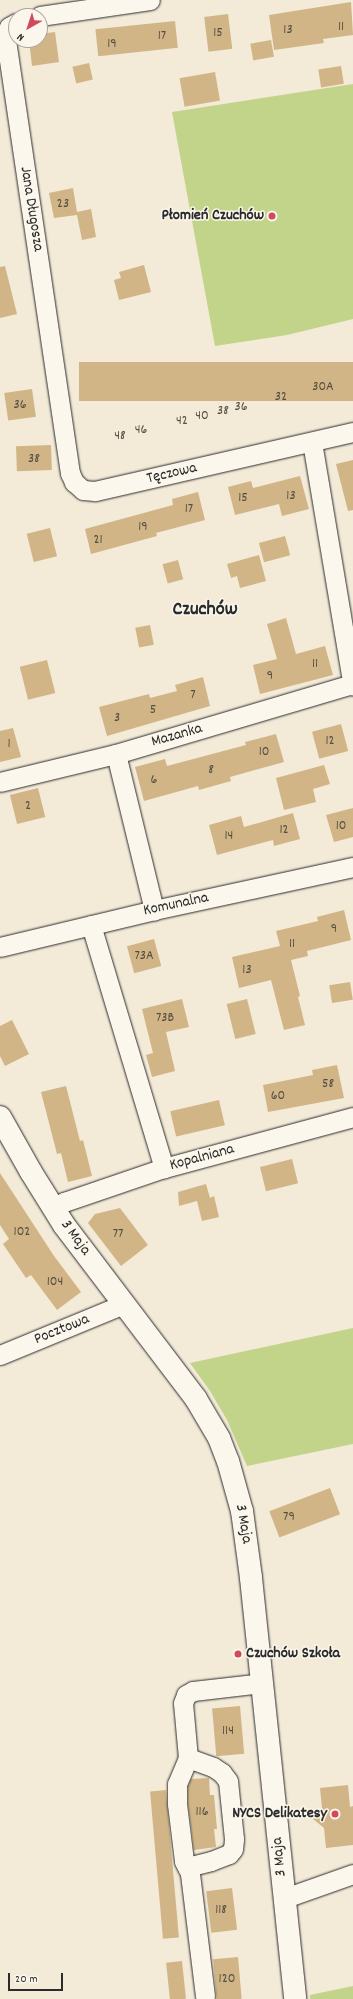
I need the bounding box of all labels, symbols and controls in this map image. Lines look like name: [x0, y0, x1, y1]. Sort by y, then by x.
north arrow: [8, 8, 48, 48]
house number: 11: [338, 19, 344, 35]
house number: 13: [283, 22, 293, 38]
house number: 15: [213, 25, 223, 41]
house number: 17: [158, 28, 166, 44]
text: N: [14, 29, 28, 44]
house number: 19: [107, 36, 117, 52]
street label: Jana Długosza: [15, 165, 47, 253]
house number: 23: [57, 196, 69, 212]
place label: Płomień Czuchów: [161, 206, 264, 226]
marker: Płomień Czuchów: [267, 211, 277, 221]
house number: 30A: [312, 379, 334, 395]
house number: 32: [275, 389, 287, 405]
house number: 36: [13, 397, 27, 413]
house number: 36: [234, 399, 248, 415]
house number: 38: [217, 403, 229, 419]
house number: 40: [195, 408, 209, 424]
house number: 42: [176, 413, 188, 429]
house number: 46: [135, 422, 147, 438]
house number: 48: [114, 428, 126, 444]
house number: 38: [28, 451, 40, 467]
street label: Tęczowa: [145, 459, 199, 489]
house number: 13: [286, 488, 296, 504]
house number: 15: [238, 490, 248, 506]
house number: 17: [185, 501, 193, 517]
house number: 19: [138, 519, 148, 535]
house number: 21: [93, 532, 103, 548]
district label: Czuchów: [172, 598, 238, 622]
house number: 11: [312, 656, 318, 672]
house number: 9: [267, 668, 273, 684]
house number: 7: [190, 687, 196, 703]
house number: 5: [150, 702, 156, 718]
house number: 3: [114, 710, 120, 726]
street label: Mazanka: [149, 720, 205, 752]
house number: 12: [325, 733, 335, 749]
house number: 1: [7, 736, 11, 752]
house number: 10: [259, 744, 269, 760]
house number: 8: [208, 762, 214, 778]
house number: 6: [151, 772, 157, 788]
house number: 2: [25, 798, 31, 814]
house number: 10: [336, 818, 346, 834]
house number: 12: [279, 822, 289, 838]
house number: 14: [225, 828, 233, 844]
street label: Komunalna: [142, 889, 210, 921]
house number: 9: [331, 921, 337, 937]
house number: 11: [289, 936, 295, 952]
house number: 73A: [134, 948, 154, 964]
house number: 13: [242, 962, 252, 978]
house number: 73B: [156, 1010, 174, 1026]
house number: 58: [322, 1076, 334, 1092]
house number: 60: [271, 1088, 285, 1104]
street label: Kopalniana: [168, 1140, 236, 1176]
street label: 3 Maja: [56, 1216, 94, 1260]
house number: 102: [14, 1224, 30, 1240]
house number: 77: [113, 1226, 123, 1242]
house number: 104: [47, 1274, 63, 1290]
street label: Pocztowa: [32, 1310, 92, 1350]
street label: 3 Maja: [230, 1503, 256, 1545]
house number: 79: [283, 1509, 295, 1525]
place label: Czuchów Szkoła: [246, 1644, 340, 1664]
marker: Czuchów Szkoła: [233, 1649, 243, 1659]
house number: 114: [222, 1723, 234, 1739]
house number: 116: [196, 1804, 208, 1820]
place label: NYCS Delikatesy: [232, 1804, 327, 1824]
marker: NYCS Delikatesy: [330, 1809, 340, 1819]
street label: 3 Maja: [268, 1836, 292, 1878]
house number: 118: [215, 1902, 227, 1918]
scale bar: [10, 1965, 65, 1991]
text: 20 m: [15, 1971, 38, 1988]
house number: 120: [219, 1971, 235, 1987]

